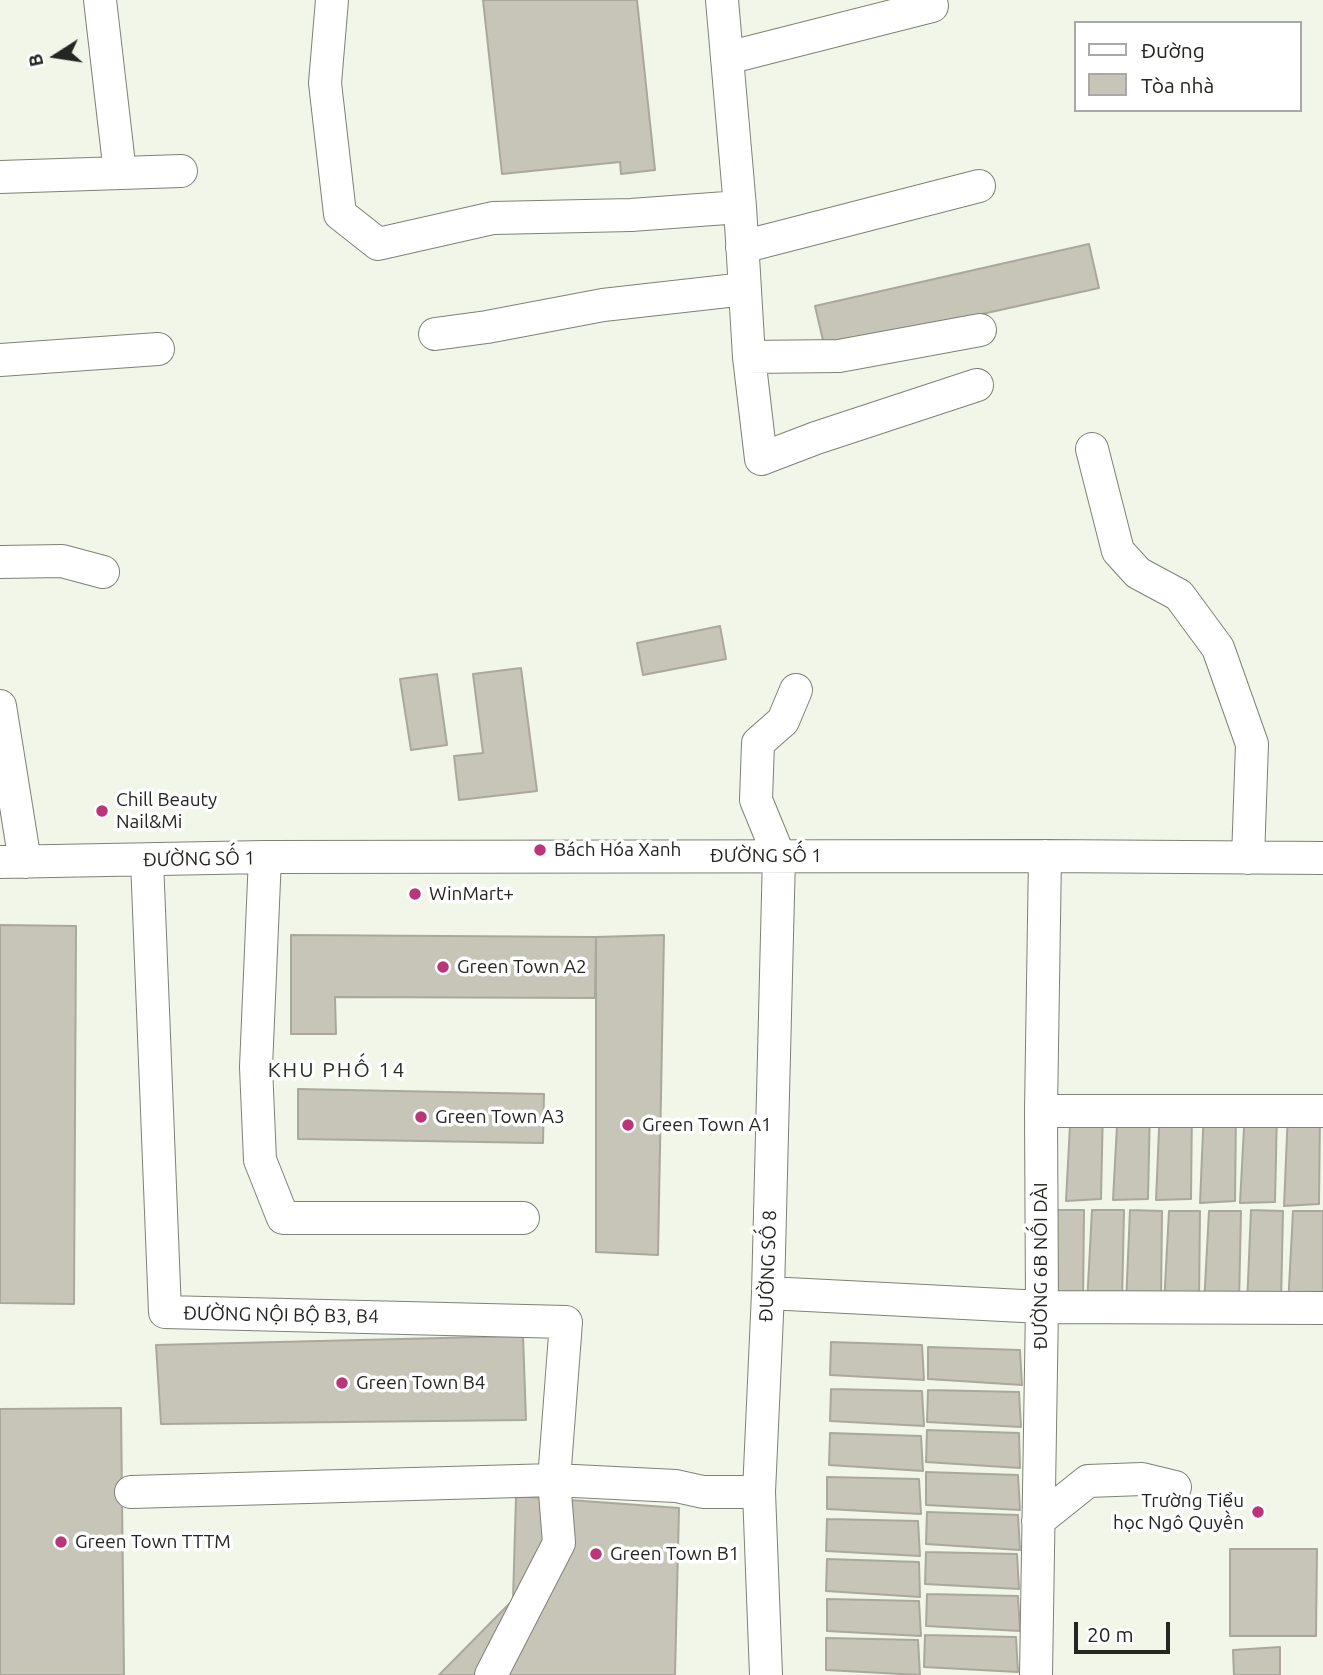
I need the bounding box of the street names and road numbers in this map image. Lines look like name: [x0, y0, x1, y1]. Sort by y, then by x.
street label: ĐƯỜNG SỐ 1: [710, 845, 822, 867]
street label: ĐƯỜNG SỐ 1: [143, 847, 255, 871]
street label: ĐƯỜNG 6B NỐI DÀI: [1030, 1182, 1052, 1350]
street label: ĐƯỜNG SỐ 8: [755, 1210, 781, 1322]
street label: ĐƯỜNG NỘI BỘ B3, B4: [183, 1302, 379, 1328]

